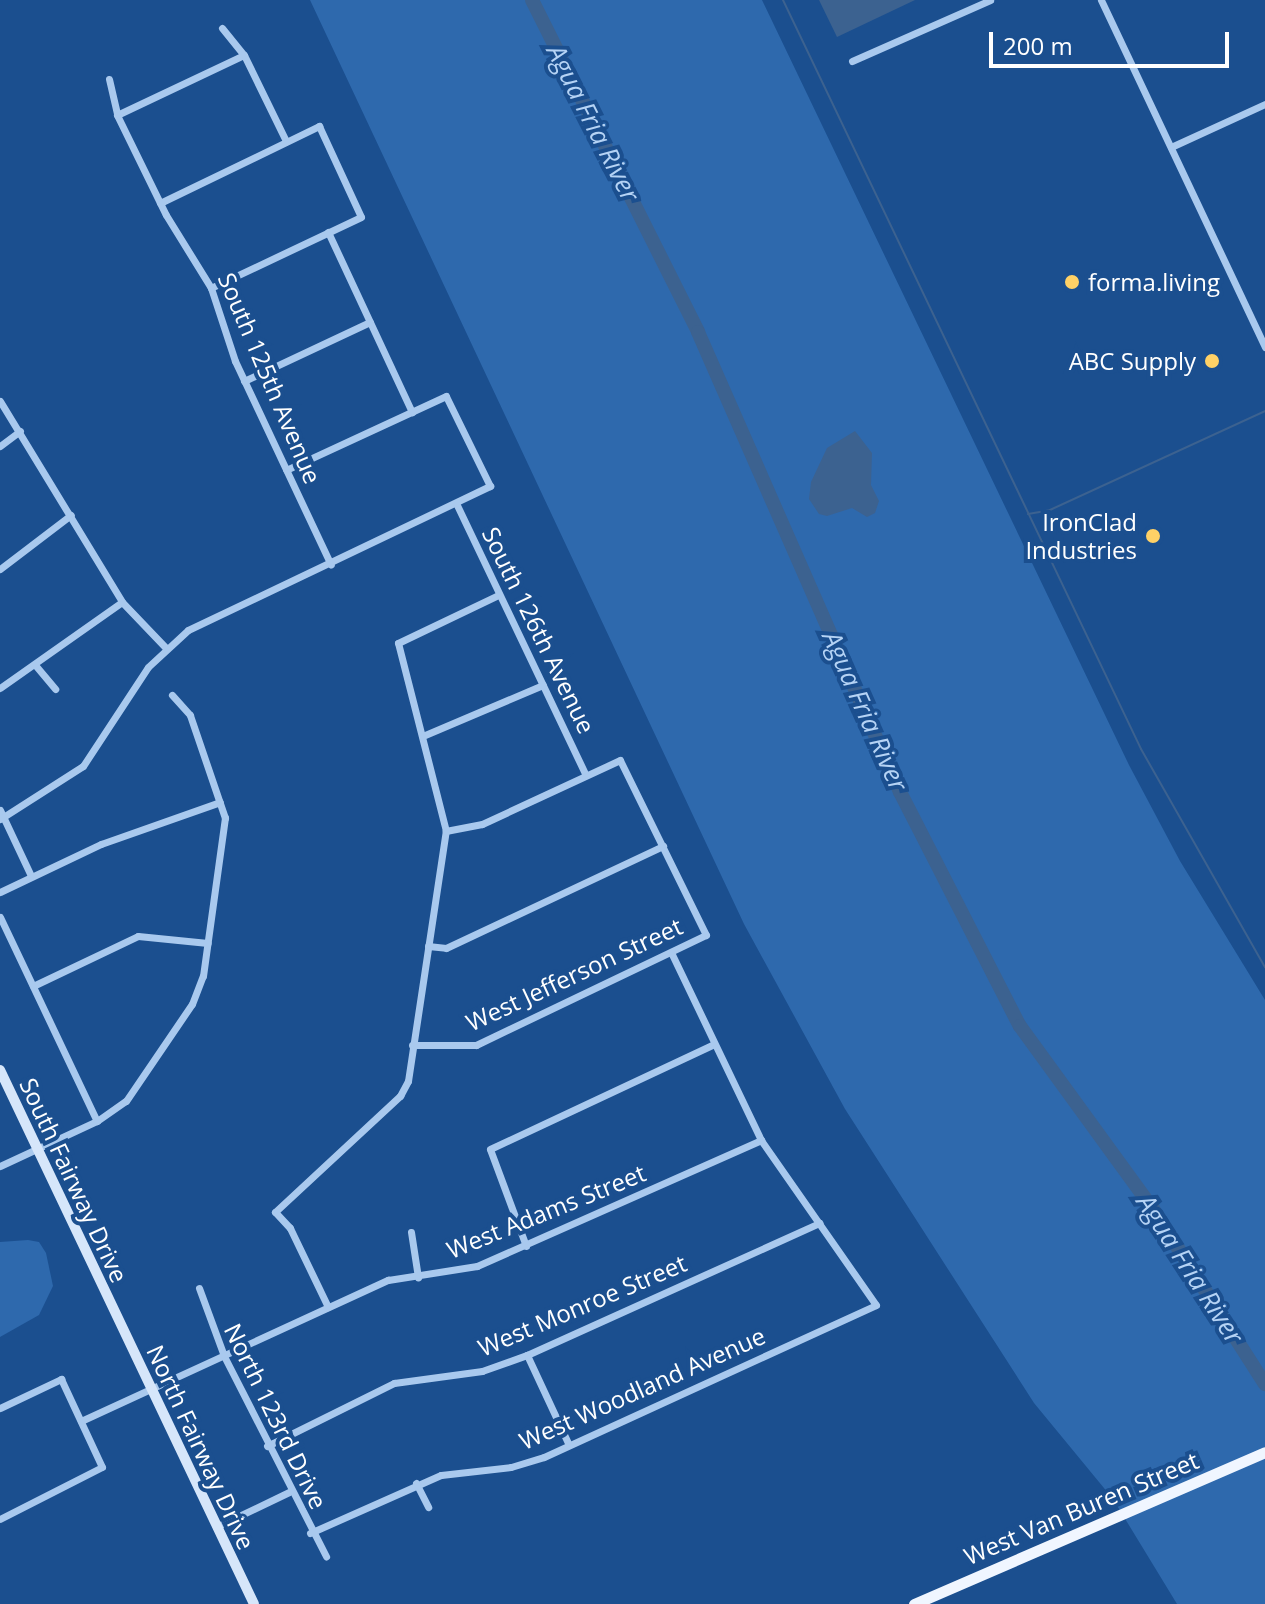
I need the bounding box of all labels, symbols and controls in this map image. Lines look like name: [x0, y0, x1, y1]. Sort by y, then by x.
scale bar: [993, 16, 1233, 66]
text: 200 m: [1003, 29, 1073, 62]
water label: Agua Fria River: [540, 39, 646, 207]
street label: South 125th Avenue: [213, 268, 327, 488]
place label: forma.living: [1088, 268, 1220, 296]
marker: forma.living: [1063, 273, 1081, 291]
place label: ABC Supply: [1069, 347, 1196, 375]
marker: ABC Supply: [1203, 352, 1221, 370]
place label: IronClad Industries: [1025, 508, 1137, 564]
street label: South 126th Avenue: [477, 522, 601, 738]
marker: IronClad Industries: [1144, 527, 1162, 545]
water label: Agua Fria River: [816, 626, 914, 796]
street label: West Jefferson Street: [461, 911, 687, 1037]
street label: South Fairway Drive: [14, 1073, 134, 1287]
street label: West Adams Street: [442, 1158, 650, 1264]
water label: Agua Fria River: [1130, 1188, 1250, 1350]
street label: West Monroe Street: [473, 1248, 691, 1362]
street label: North 123rd Drive: [219, 1319, 333, 1513]
street label: West Woodland Avenue: [515, 1321, 769, 1455]
street label: North Fairway Drive: [141, 1340, 261, 1554]
street label: West Van Buren Street: [959, 1446, 1203, 1570]

